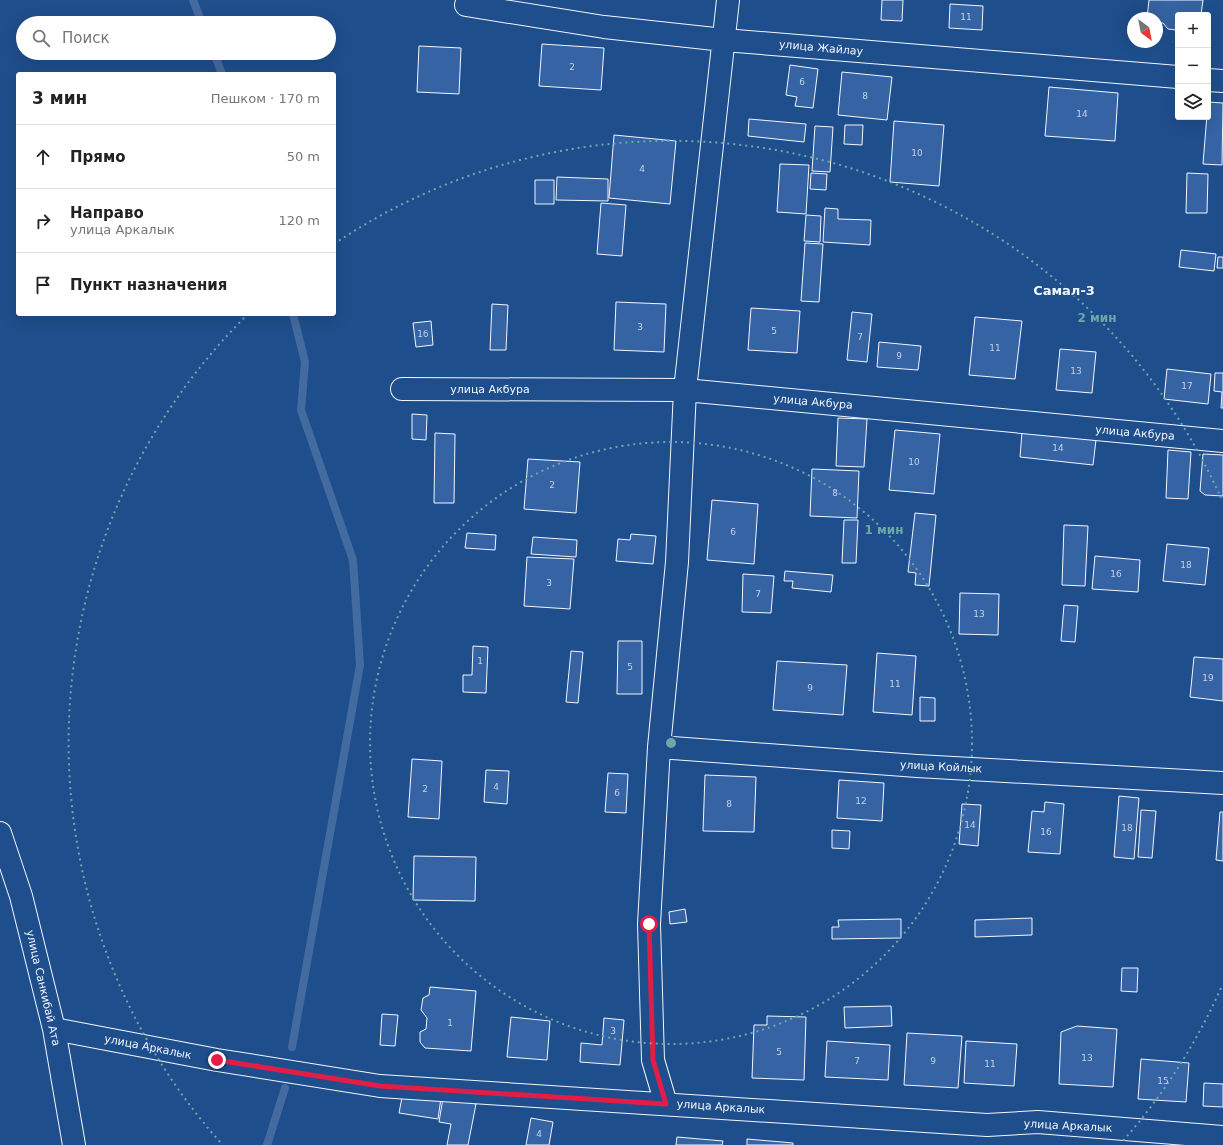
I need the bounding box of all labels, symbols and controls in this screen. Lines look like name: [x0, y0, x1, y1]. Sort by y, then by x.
house number: 11: [960, 12, 972, 22]
north arrow: [1127, 12, 1163, 48]
map controls: [1175, 12, 1211, 120]
button: +: [1175, 12, 1211, 48]
search box: [16, 16, 336, 60]
icon: search: [30, 27, 52, 49]
text: Поиск: [62, 29, 110, 47]
street label: улица Жайлау: [778, 38, 864, 58]
button: −: [1175, 48, 1211, 84]
house number: 2: [569, 62, 575, 72]
house number: 6: [799, 77, 805, 87]
button: layers: [1175, 84, 1211, 120]
text: 3 мин: [32, 88, 87, 108]
text: Пешком · 170 m: [211, 91, 320, 106]
house number: 8: [862, 91, 868, 101]
house number: 14: [1076, 109, 1088, 119]
icon: ahead: [32, 146, 54, 168]
text: Прямо: [70, 148, 126, 166]
house number: 10: [911, 148, 923, 158]
text: 50 m: [287, 149, 320, 164]
house number: 4: [639, 164, 645, 174]
text: Направо: [70, 204, 144, 222]
icon: right: [32, 210, 54, 232]
text: 120 m: [278, 213, 320, 228]
text: улица Аркалык: [70, 222, 175, 237]
icon: arrive: [32, 274, 54, 296]
text: Пункт назначения: [70, 276, 227, 294]
district label: Самал-3: [1033, 283, 1095, 298]
text: 2 мин: [1077, 311, 1117, 325]
house number: 3: [637, 322, 643, 332]
house number: 5: [771, 326, 777, 336]
house number: 1б: [417, 329, 429, 339]
house number: 7: [857, 332, 863, 342]
house number: 11: [989, 343, 1001, 353]
house number: 9: [896, 351, 902, 361]
house number: 13: [1070, 366, 1082, 376]
house number: 17: [1181, 381, 1193, 391]
street label: улица Акбура: [450, 383, 530, 396]
street label: улица Акбура: [773, 392, 853, 412]
street label: улица Акбура: [1095, 423, 1175, 443]
house number: 14: [1052, 443, 1064, 453]
house number: 10: [908, 457, 920, 467]
house number: 2: [549, 480, 555, 490]
house number: 8: [832, 488, 838, 498]
text: 1 мин: [864, 523, 904, 537]
house number: 6: [730, 527, 736, 537]
house number: 18: [1180, 560, 1192, 570]
house number: 16: [1110, 569, 1122, 579]
house number: 3: [546, 578, 552, 588]
house number: 7: [755, 589, 761, 599]
house number: 13: [973, 609, 985, 619]
house number: 1: [477, 656, 483, 666]
house number: 5: [627, 662, 633, 672]
house number: 19: [1202, 673, 1214, 683]
house number: 11: [889, 679, 901, 689]
house number: 9: [807, 683, 813, 693]
centre of rings: [664, 736, 678, 750]
street label: улица Койлык: [899, 758, 983, 776]
house number: 4: [493, 782, 499, 792]
house number: 2: [422, 784, 428, 794]
house number: 6: [614, 788, 620, 798]
house number: 12: [855, 796, 867, 806]
house number: 8: [726, 799, 732, 809]
house number: 14: [964, 820, 976, 830]
house number: 18: [1121, 823, 1133, 833]
house number: 16: [1040, 827, 1052, 837]
route start: [640, 915, 658, 933]
street label: улица Санкибай Ата: [23, 929, 63, 1047]
house number: 1: [447, 1018, 453, 1028]
house number: 3: [610, 1026, 616, 1036]
street label: улица Аркалык: [103, 1032, 193, 1062]
house number: 5: [776, 1047, 782, 1057]
route end: [208, 1051, 226, 1069]
house number: 13: [1081, 1053, 1093, 1063]
house number: 7: [854, 1056, 860, 1066]
house number: 9: [930, 1056, 936, 1066]
house number: 11: [984, 1059, 996, 1069]
house number: 15: [1157, 1076, 1169, 1086]
street label: улица Аркалык: [676, 1097, 766, 1117]
street label: улица Аркалык: [1023, 1117, 1113, 1135]
house number: 4: [536, 1129, 542, 1139]

